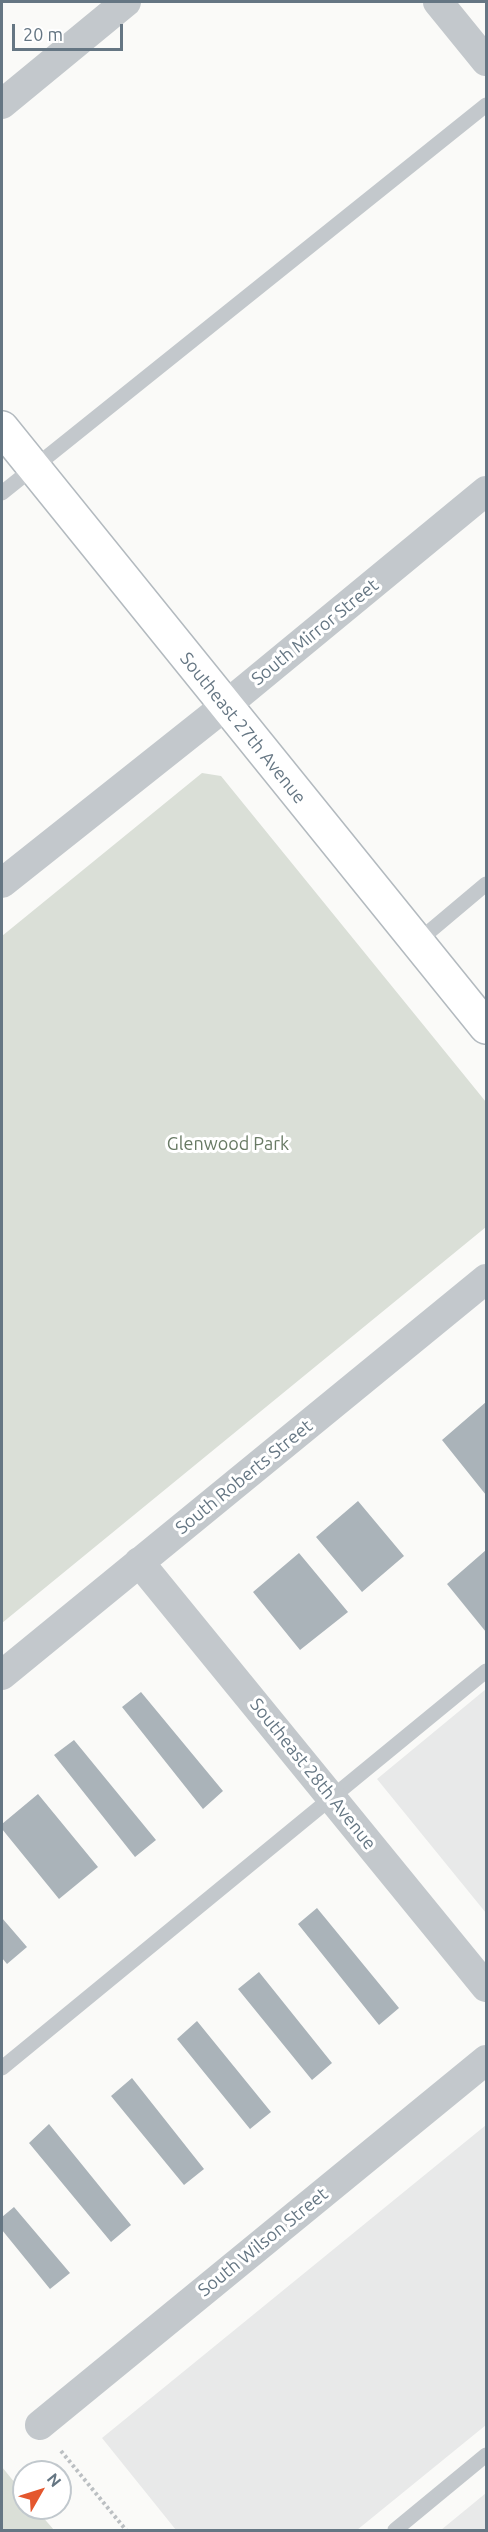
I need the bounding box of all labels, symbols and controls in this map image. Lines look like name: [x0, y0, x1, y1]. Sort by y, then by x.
scale bar: [15, 12, 126, 50]
text: 20 m: [23, 24, 63, 44]
street label: South Mirror Street: [247, 574, 383, 690]
street label: Southeast 27th Avenue: [175, 648, 311, 808]
park label: Glenwood Park: [167, 1133, 289, 1155]
street label: South Roberts Street: [171, 1415, 317, 1539]
street label: Southeast 28th Avenue: [245, 1694, 381, 1854]
street label: South Wilson Street: [194, 2183, 332, 2301]
north arrow: [12, 2460, 72, 2520]
text: N: [44, 2470, 65, 2490]

